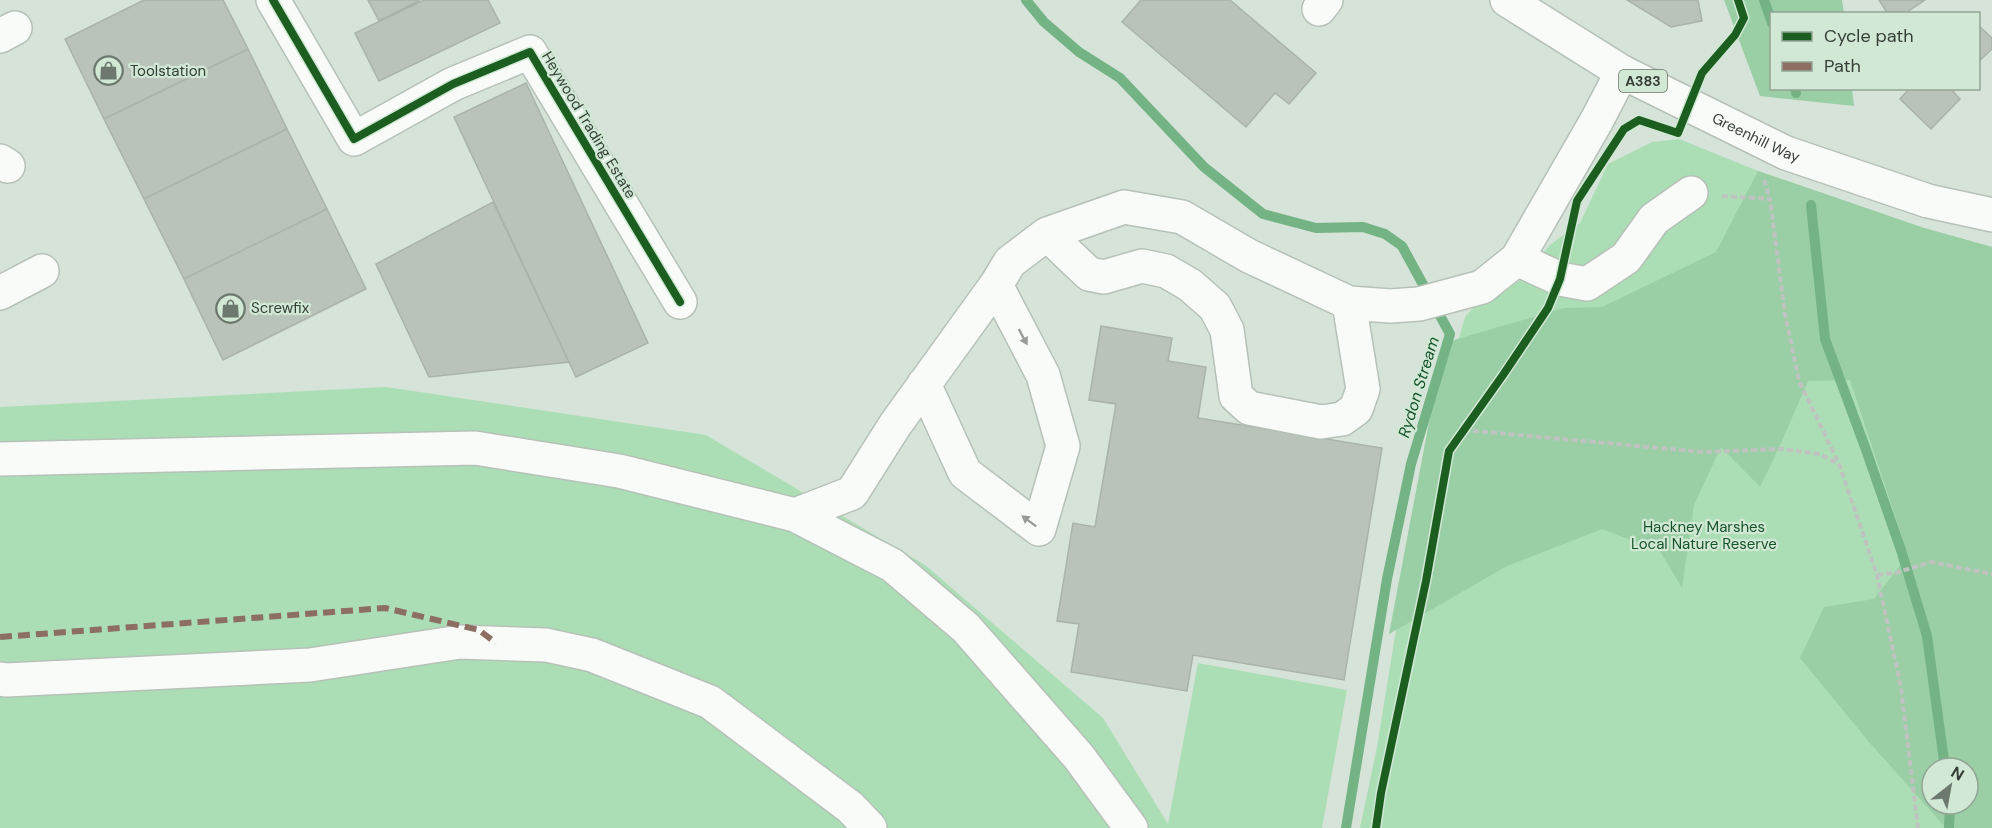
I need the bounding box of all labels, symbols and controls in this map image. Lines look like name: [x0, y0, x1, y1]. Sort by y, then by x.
legend: [1770, 12, 1980, 90]
text: Cycle path: [1824, 24, 1914, 48]
street label: Heywood Trading Estate: [537, 48, 641, 202]
text: Path: [1824, 54, 1861, 78]
shop icon: Toolstation: [93, 55, 125, 87]
place label: Toolstation: [130, 61, 206, 81]
road number: A383: [1619, 70, 1667, 92]
street label: Greenhill Way: [1709, 108, 1803, 167]
shop icon: Screwfix: [214, 292, 246, 324]
place label: Screwfix: [251, 298, 310, 318]
one-way arrow: [1018, 329, 1028, 346]
water label: Rydon Stream: [1393, 334, 1444, 440]
one-way arrow: [1021, 515, 1037, 527]
park label: Hackney Marshes Local Nature Reserve: [1631, 517, 1777, 554]
north arrow: [1920, 756, 1980, 816]
text: N: [1947, 762, 1968, 786]

